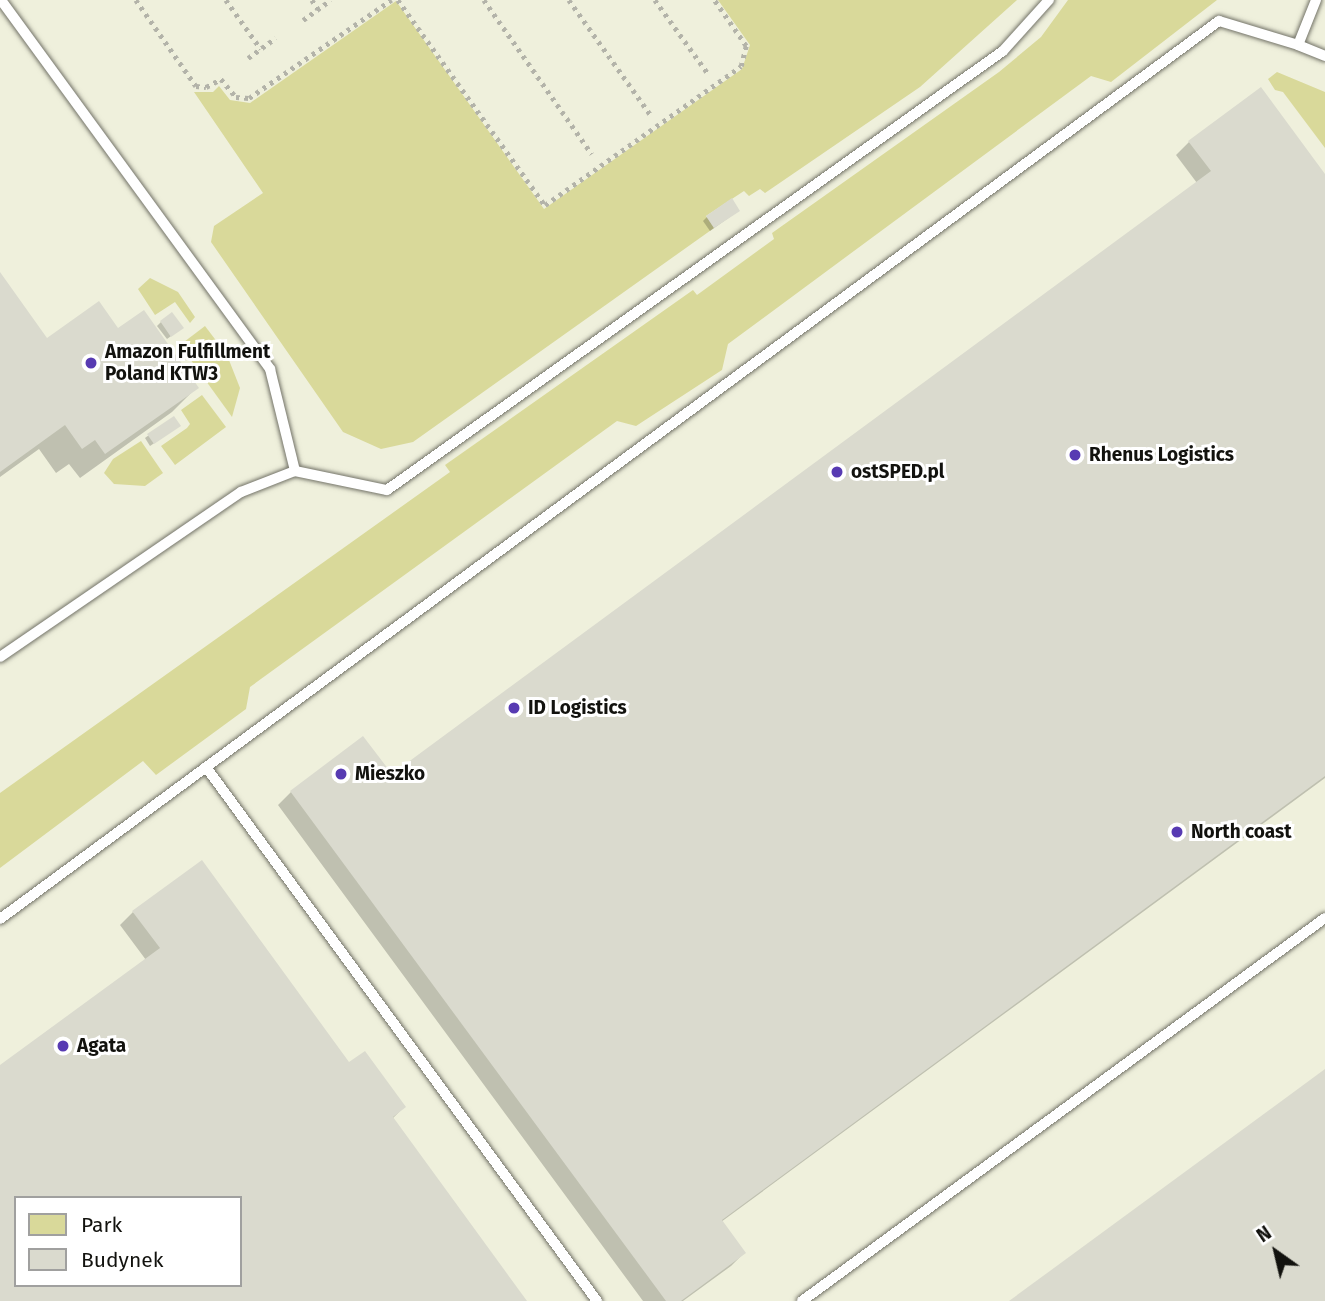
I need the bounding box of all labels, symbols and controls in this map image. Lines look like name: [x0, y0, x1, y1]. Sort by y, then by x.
place label: Amazon Fulfillment Poland KTW3: [105, 341, 270, 385]
marker: Amazon Fulfillment Poland KTW3: [83, 355, 99, 371]
place label: Rhenus Logistics: [1089, 444, 1234, 466]
marker: Rhenus Logistics: [1067, 447, 1083, 463]
place label: ostSPED.pl: [851, 461, 944, 483]
marker: ostSPED.pl: [829, 464, 845, 480]
place label: ID Logistics: [528, 697, 627, 719]
marker: ID Logistics: [506, 700, 522, 716]
place label: Mieszko: [355, 763, 425, 785]
marker: Mieszko: [333, 766, 349, 782]
place label: North coast: [1191, 821, 1291, 843]
marker: North coast: [1169, 824, 1185, 840]
place label: Agata: [77, 1035, 126, 1057]
marker: Agata: [55, 1038, 71, 1054]
legend: [14, 1196, 242, 1287]
text: Park: [81, 1212, 122, 1238]
north arrow: [1241, 1217, 1311, 1287]
text: N: [1252, 1221, 1276, 1247]
text: Budynek: [81, 1247, 163, 1273]

